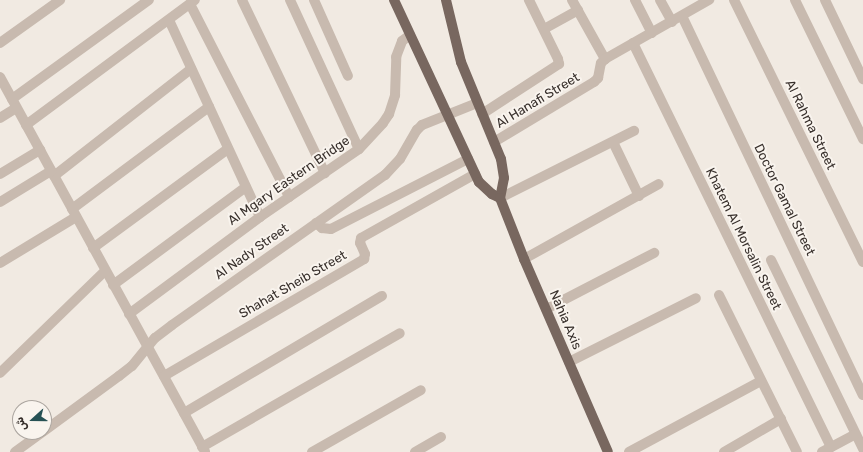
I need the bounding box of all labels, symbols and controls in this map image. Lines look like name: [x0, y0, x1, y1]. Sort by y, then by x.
street label: Al Hanafi Street: [494, 70, 582, 132]
street label: Al Rahma Street: [781, 77, 839, 173]
street label: Al Mgary Eastern Bridge: [225, 133, 353, 229]
street label: Doctor Gamal Street: [750, 141, 818, 259]
street label: Khatem Al Morsalin Street: [702, 165, 784, 313]
street label: Al Nady Street: [212, 221, 292, 283]
street label: Shahat Sheib Street: [237, 248, 349, 322]
street label: Nahia Axis: [545, 288, 585, 352]
north arrow: [12, 400, 52, 440]
text: ش: [13, 415, 30, 433]

